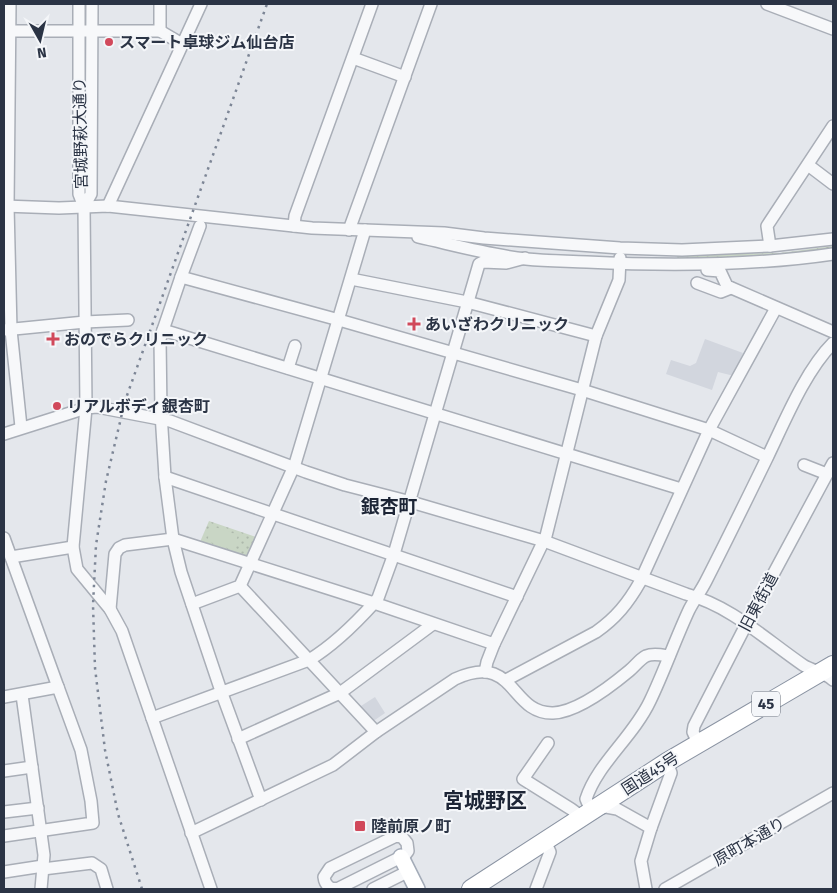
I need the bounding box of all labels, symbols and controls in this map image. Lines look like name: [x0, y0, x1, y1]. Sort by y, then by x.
north arrow: [15, 15, 65, 65]
place label: スマート卓球ジム仙台店: [119, 33, 295, 52]
marker: スマート卓球ジム仙台店: [103, 36, 115, 48]
text: N: [36, 43, 48, 61]
street label: 宮城野萩大通り: [70, 77, 91, 189]
place label: あいざわクリニック: [425, 315, 569, 334]
marker: あいざわクリニック: [407, 317, 421, 331]
place label: おのでらクリニック: [64, 330, 208, 349]
marker: おのでらクリニック: [46, 332, 60, 346]
place label: リアルボディ銀杏町: [67, 397, 210, 416]
marker: リアルボディ銀杏町: [51, 400, 63, 412]
district label: 銀杏町: [360, 495, 418, 518]
street label: 旧東街道: [735, 570, 782, 635]
road number: 45: [752, 692, 780, 716]
street label: 国道45号: [618, 748, 682, 799]
district label: 宮城野区: [443, 788, 527, 814]
street label: 原町本通り: [710, 813, 789, 870]
place label: 陸前原ノ町: [371, 817, 451, 836]
marker: 陸前原ノ町: [353, 819, 367, 833]

